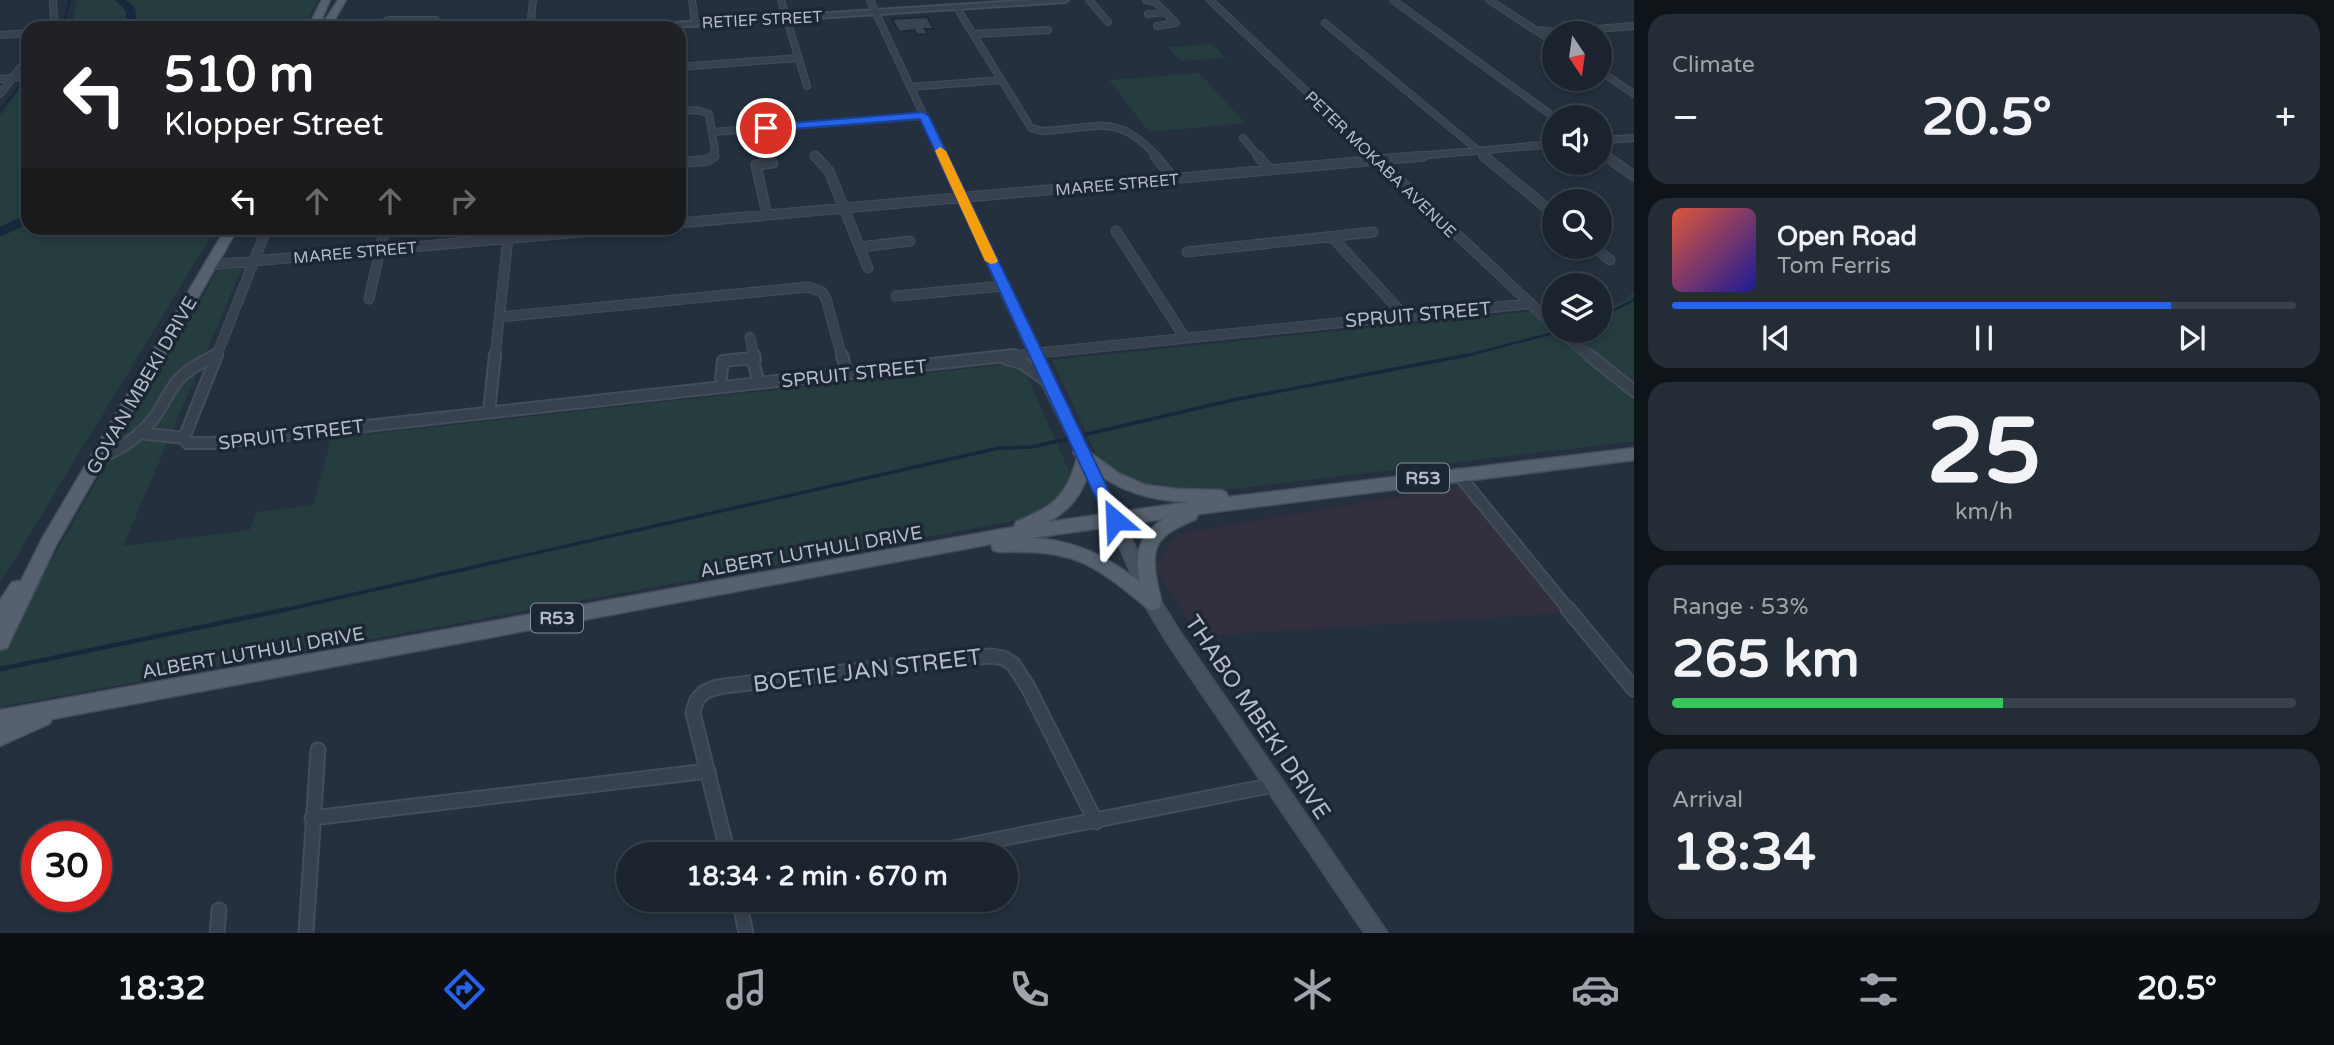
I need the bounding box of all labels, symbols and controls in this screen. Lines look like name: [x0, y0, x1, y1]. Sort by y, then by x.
street label: RETIEF STREET: [701, 7, 823, 33]
north arrow: [1542, 21, 1612, 91]
map controls: [1542, 21, 1612, 343]
text: 510 m: [164, 46, 314, 105]
icon: left: [49, 49, 140, 140]
text: Climate: [1672, 51, 1755, 79]
text: 20.5°: [1922, 86, 2052, 149]
street label: PETER MOKABA AVENUE: [1301, 87, 1460, 242]
text: −: [1672, 95, 1699, 141]
text: +: [2275, 95, 2296, 141]
pin: [736, 98, 796, 158]
button: sound: [1542, 105, 1612, 175]
text: Klopper Street: [164, 106, 383, 144]
icon: arrive: [747, 109, 785, 147]
street label: MAREE STREET: [1054, 170, 1180, 200]
icon: left: [225, 182, 263, 220]
icon: ahead: [298, 182, 336, 220]
icon: ahead: [371, 182, 409, 220]
icon: right: [444, 182, 482, 220]
button: search: [1542, 189, 1612, 259]
text: Open Road: [1777, 221, 1917, 252]
street label: MAREE STREET: [292, 238, 418, 268]
text: Tom Ferris: [1777, 252, 1891, 280]
button: layers: [1542, 273, 1612, 343]
street label: GOVAN MBEKI DRIVE: [82, 293, 202, 478]
street label: SPRUIT STREET: [1344, 298, 1492, 332]
icon: previous: [1757, 319, 1795, 357]
icon: pause: [1965, 319, 2003, 357]
icon: next: [2173, 319, 2211, 357]
street label: SPRUIT STREET: [780, 355, 928, 393]
text: 25: [1927, 397, 2041, 507]
street label: SPRUIT STREET: [217, 415, 365, 455]
road number: R53: [1397, 464, 1449, 492]
position arrow: [1078, 483, 1152, 557]
text: km/h: [1955, 498, 2013, 526]
street label: ALBERT LUTHULI DRIVE: [698, 522, 924, 582]
text: Range · 53%: [1672, 593, 1808, 621]
road number: R53: [531, 604, 583, 632]
street label: THABO MBEKI DRIVE: [1178, 610, 1336, 825]
street label: ALBERT LUTHULI DRIVE: [140, 623, 366, 683]
text: 265 km: [1672, 628, 1860, 691]
street label: BOETIE JAN STREET: [751, 643, 983, 699]
text: Arrival: [1672, 786, 1743, 814]
speed limit sign: 30: [21, 821, 112, 912]
text: 18:34: [1672, 821, 1816, 884]
text: 18:34 · 2 min · 670 m: [686, 861, 948, 892]
icon: directions: [440, 965, 489, 1014]
icon: music: [722, 965, 771, 1014]
icon: phone: [1005, 965, 1054, 1014]
icon: climate: [1288, 965, 1337, 1014]
icon: car: [1571, 965, 1620, 1014]
icon: filters: [1854, 965, 1903, 1014]
text: 18:32: [117, 970, 206, 1008]
text: 20.5°: [2137, 970, 2217, 1008]

